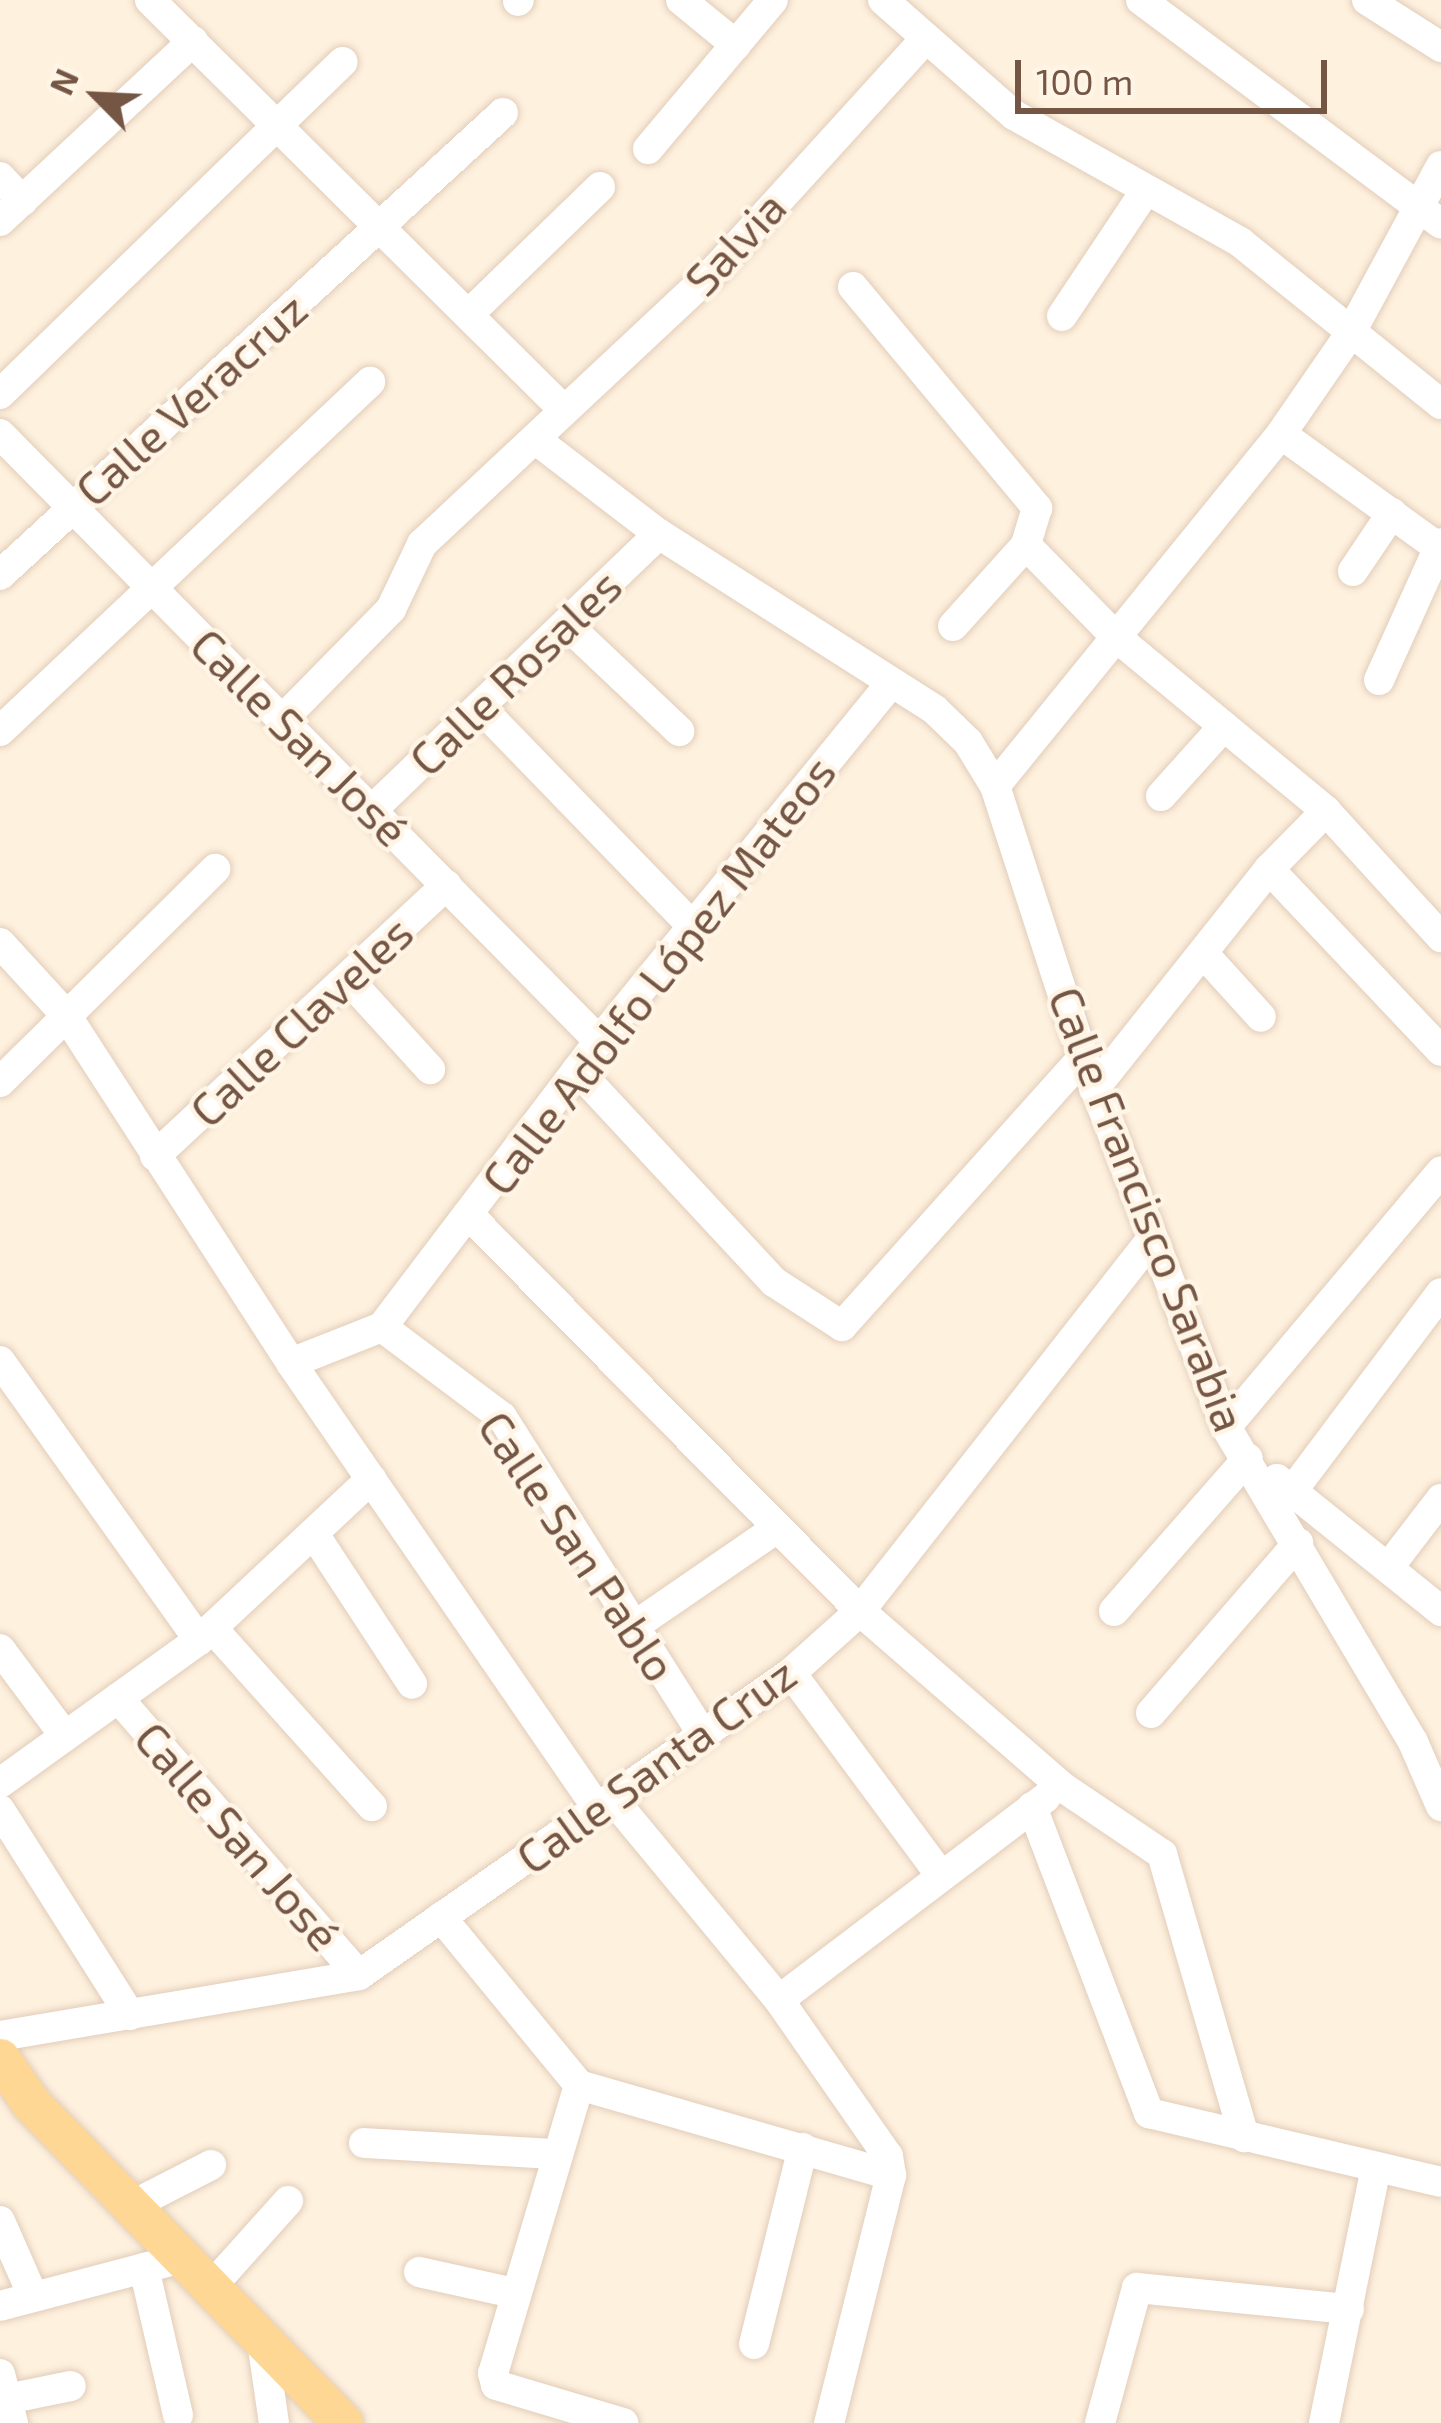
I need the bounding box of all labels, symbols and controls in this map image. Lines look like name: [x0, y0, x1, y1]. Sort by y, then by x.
north arrow: [36, 36, 156, 156]
scale bar: [1021, 36, 1333, 110]
text: 100 m: [1036, 59, 1133, 102]
text: N: [40, 62, 86, 100]
street label: Salvia: [674, 180, 796, 306]
street label: Calle Veracruz: [64, 281, 318, 517]
street label: Calle Rosales: [398, 558, 632, 786]
street label: Calle San José: [180, 617, 420, 857]
street label: Calle Adolfo López Mateos: [470, 745, 846, 1205]
street label: Calle Claveles: [179, 905, 423, 1137]
street label: Calle Francisco Sarabia: [1038, 979, 1258, 1439]
street label: Calle San Pablo: [468, 1401, 688, 1691]
street label: Calle Santa Cruz: [506, 1646, 806, 1884]
street label: Calle San José: [124, 1711, 352, 1961]

